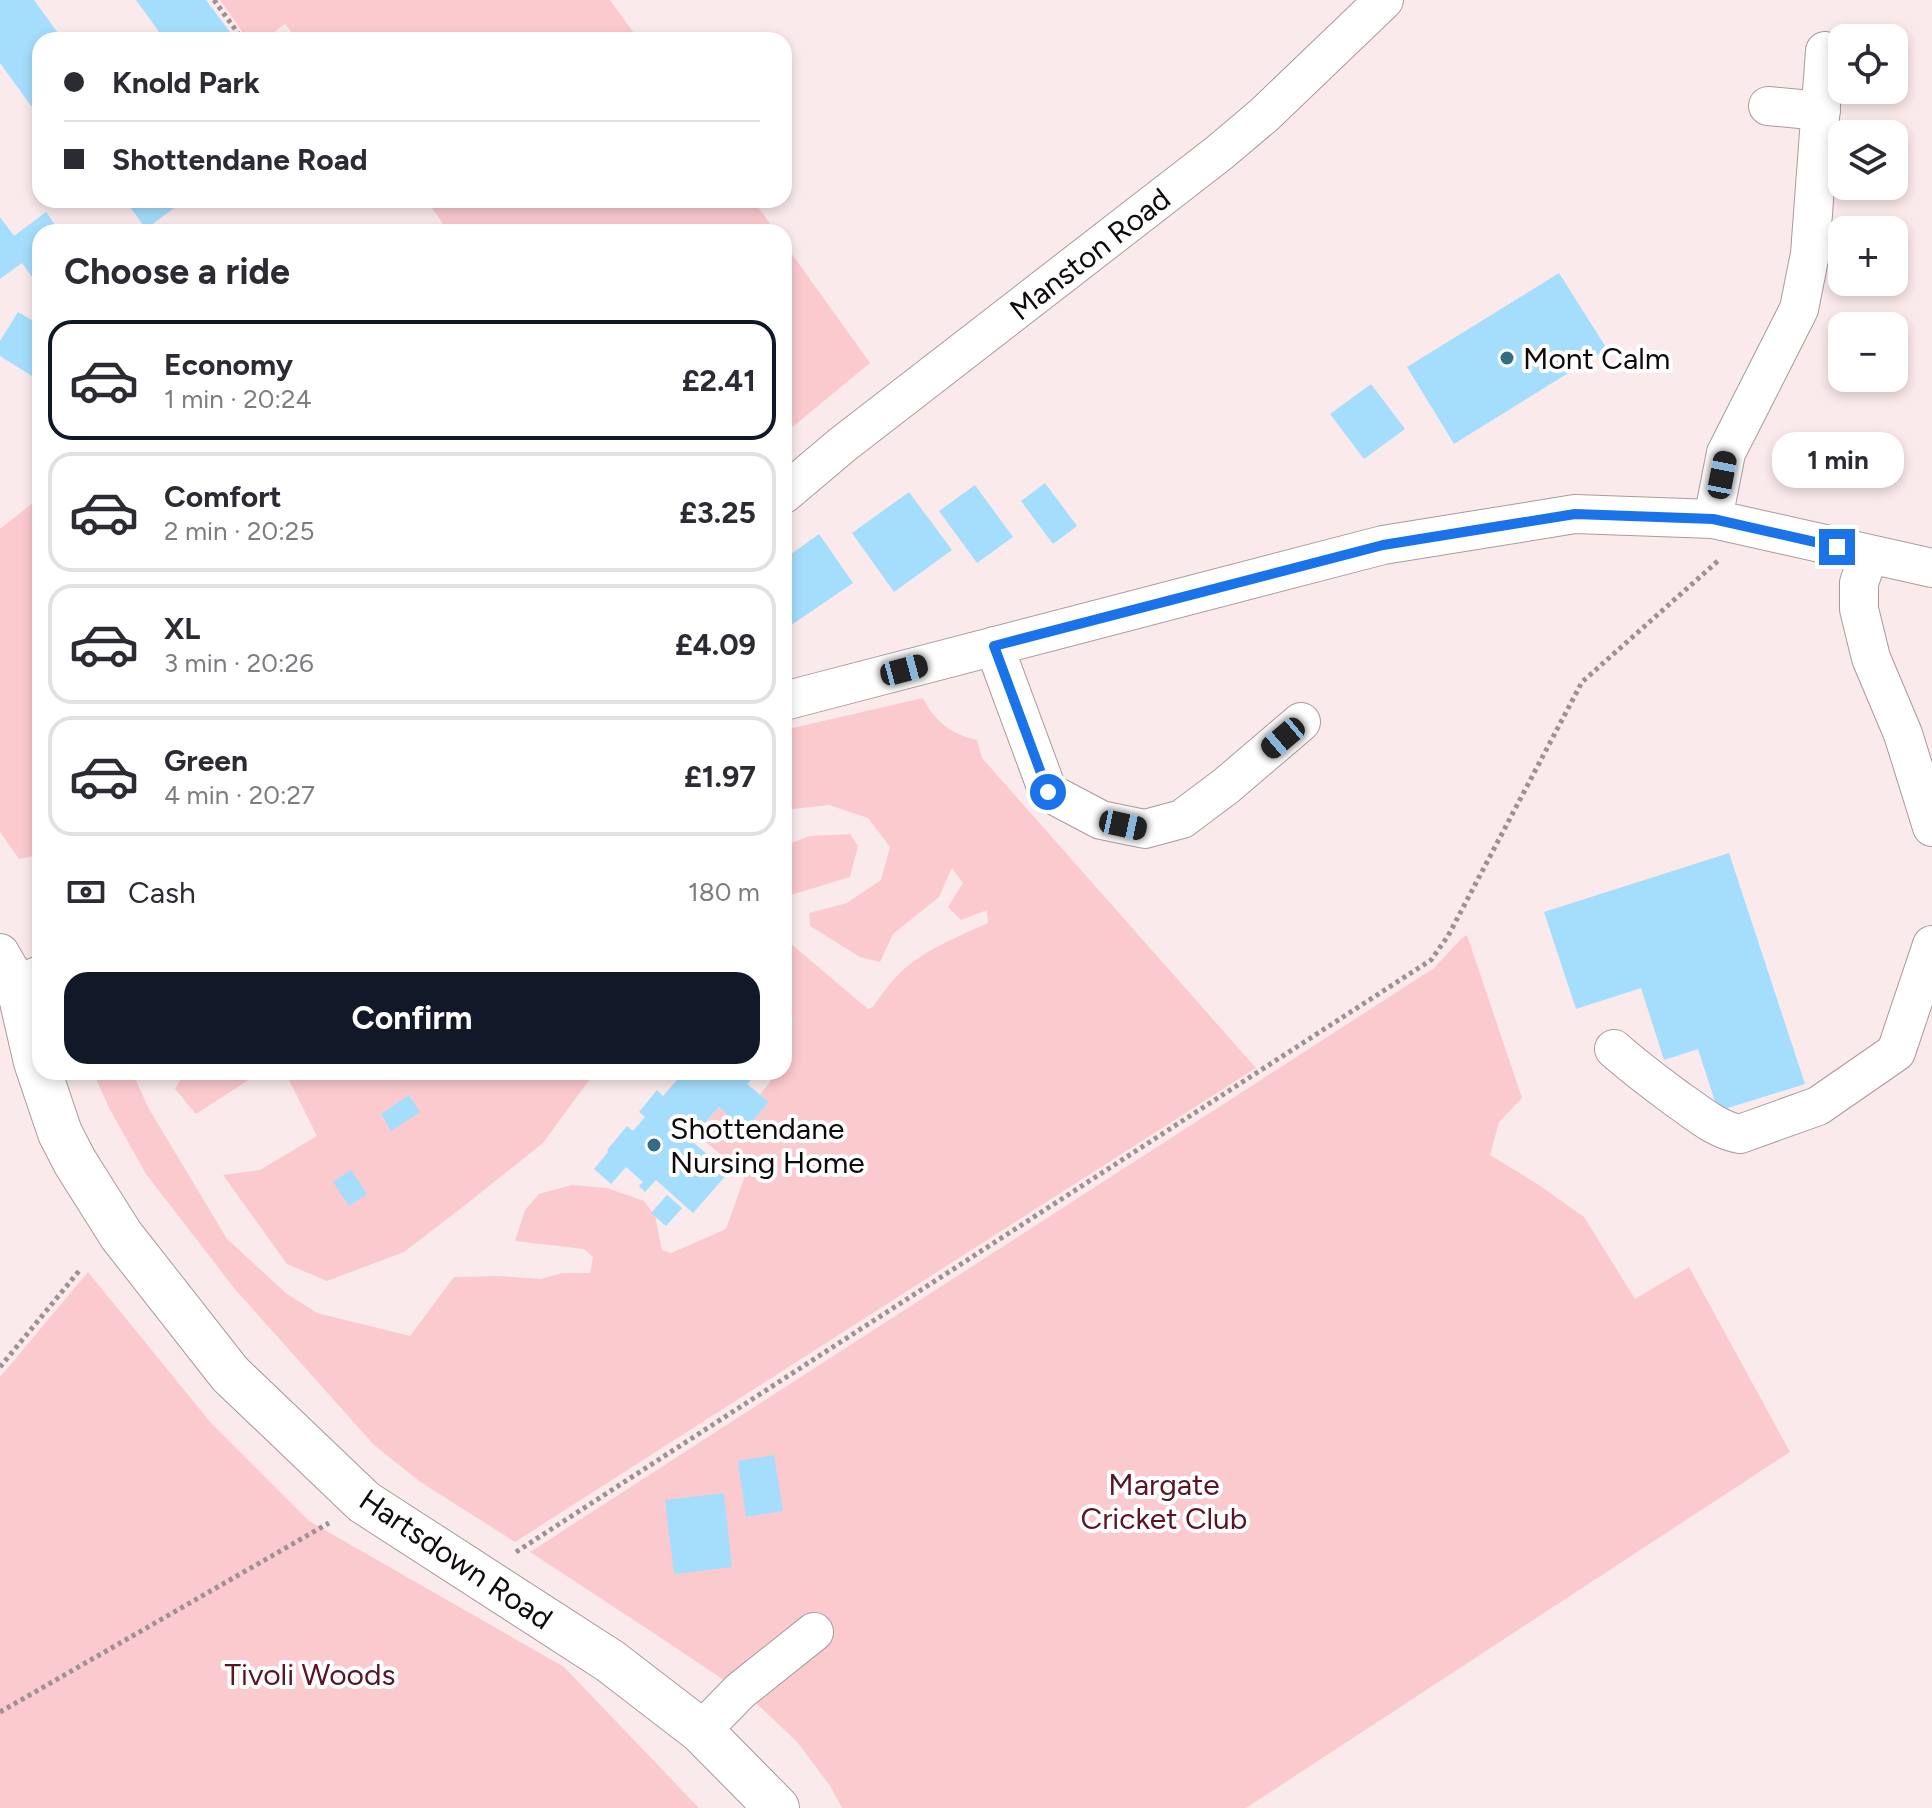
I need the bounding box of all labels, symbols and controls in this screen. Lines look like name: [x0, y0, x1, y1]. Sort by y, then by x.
map controls: [1828, 24, 1908, 392]
button: locate: [1828, 24, 1908, 104]
text: Knold Park: [112, 64, 260, 101]
button: layers: [1828, 120, 1908, 200]
text: Shottendane Road: [112, 141, 368, 178]
street label: Manston Road: [1002, 180, 1178, 328]
button: +: [1828, 216, 1908, 296]
text: Choose a ride: [64, 250, 290, 293]
button: −: [1828, 312, 1908, 392]
place label: Mont Calm: [1523, 340, 1670, 377]
icon: car: [68, 344, 140, 416]
text: Economy: [164, 346, 293, 383]
marker: Mont Calm: [1498, 349, 1516, 367]
text: £2.41: [682, 362, 756, 399]
text: 1 min · 20:24: [164, 383, 312, 415]
callout: 1 min: [1771, 431, 1903, 487]
text: 1 min: [1807, 444, 1869, 476]
car: [1706, 449, 1738, 501]
icon: car: [68, 476, 140, 548]
text: Comfort: [164, 478, 282, 515]
text: £3.25: [679, 494, 756, 531]
text: 2 min · 20:25: [164, 515, 314, 547]
route end: [1819, 529, 1855, 565]
icon: car: [68, 608, 140, 680]
text: XL: [164, 610, 200, 647]
text: £4.09: [675, 626, 756, 663]
text: 3 min · 20:26: [164, 647, 314, 679]
car: [878, 652, 930, 688]
car: [1257, 713, 1309, 763]
icon: car: [68, 740, 140, 812]
text: Green: [164, 742, 248, 779]
text: £1.97: [684, 758, 756, 795]
route start: [1030, 774, 1066, 810]
text: 4 min · 20:27: [164, 779, 315, 811]
car: [1097, 808, 1149, 842]
icon: cash: [64, 870, 108, 914]
text: Cash: [128, 874, 196, 911]
text: 180 m: [688, 876, 760, 908]
button: Confirm: [64, 972, 760, 1064]
place label: Shottendane Nursing Home: [670, 1110, 865, 1181]
marker: Shottendane Nursing Home: [645, 1136, 663, 1154]
park label: Margate Cricket Club: [1081, 1466, 1247, 1537]
street label: Hartsdown Road: [353, 1481, 559, 1637]
park label: Tivoli Woods: [224, 1656, 396, 1693]

